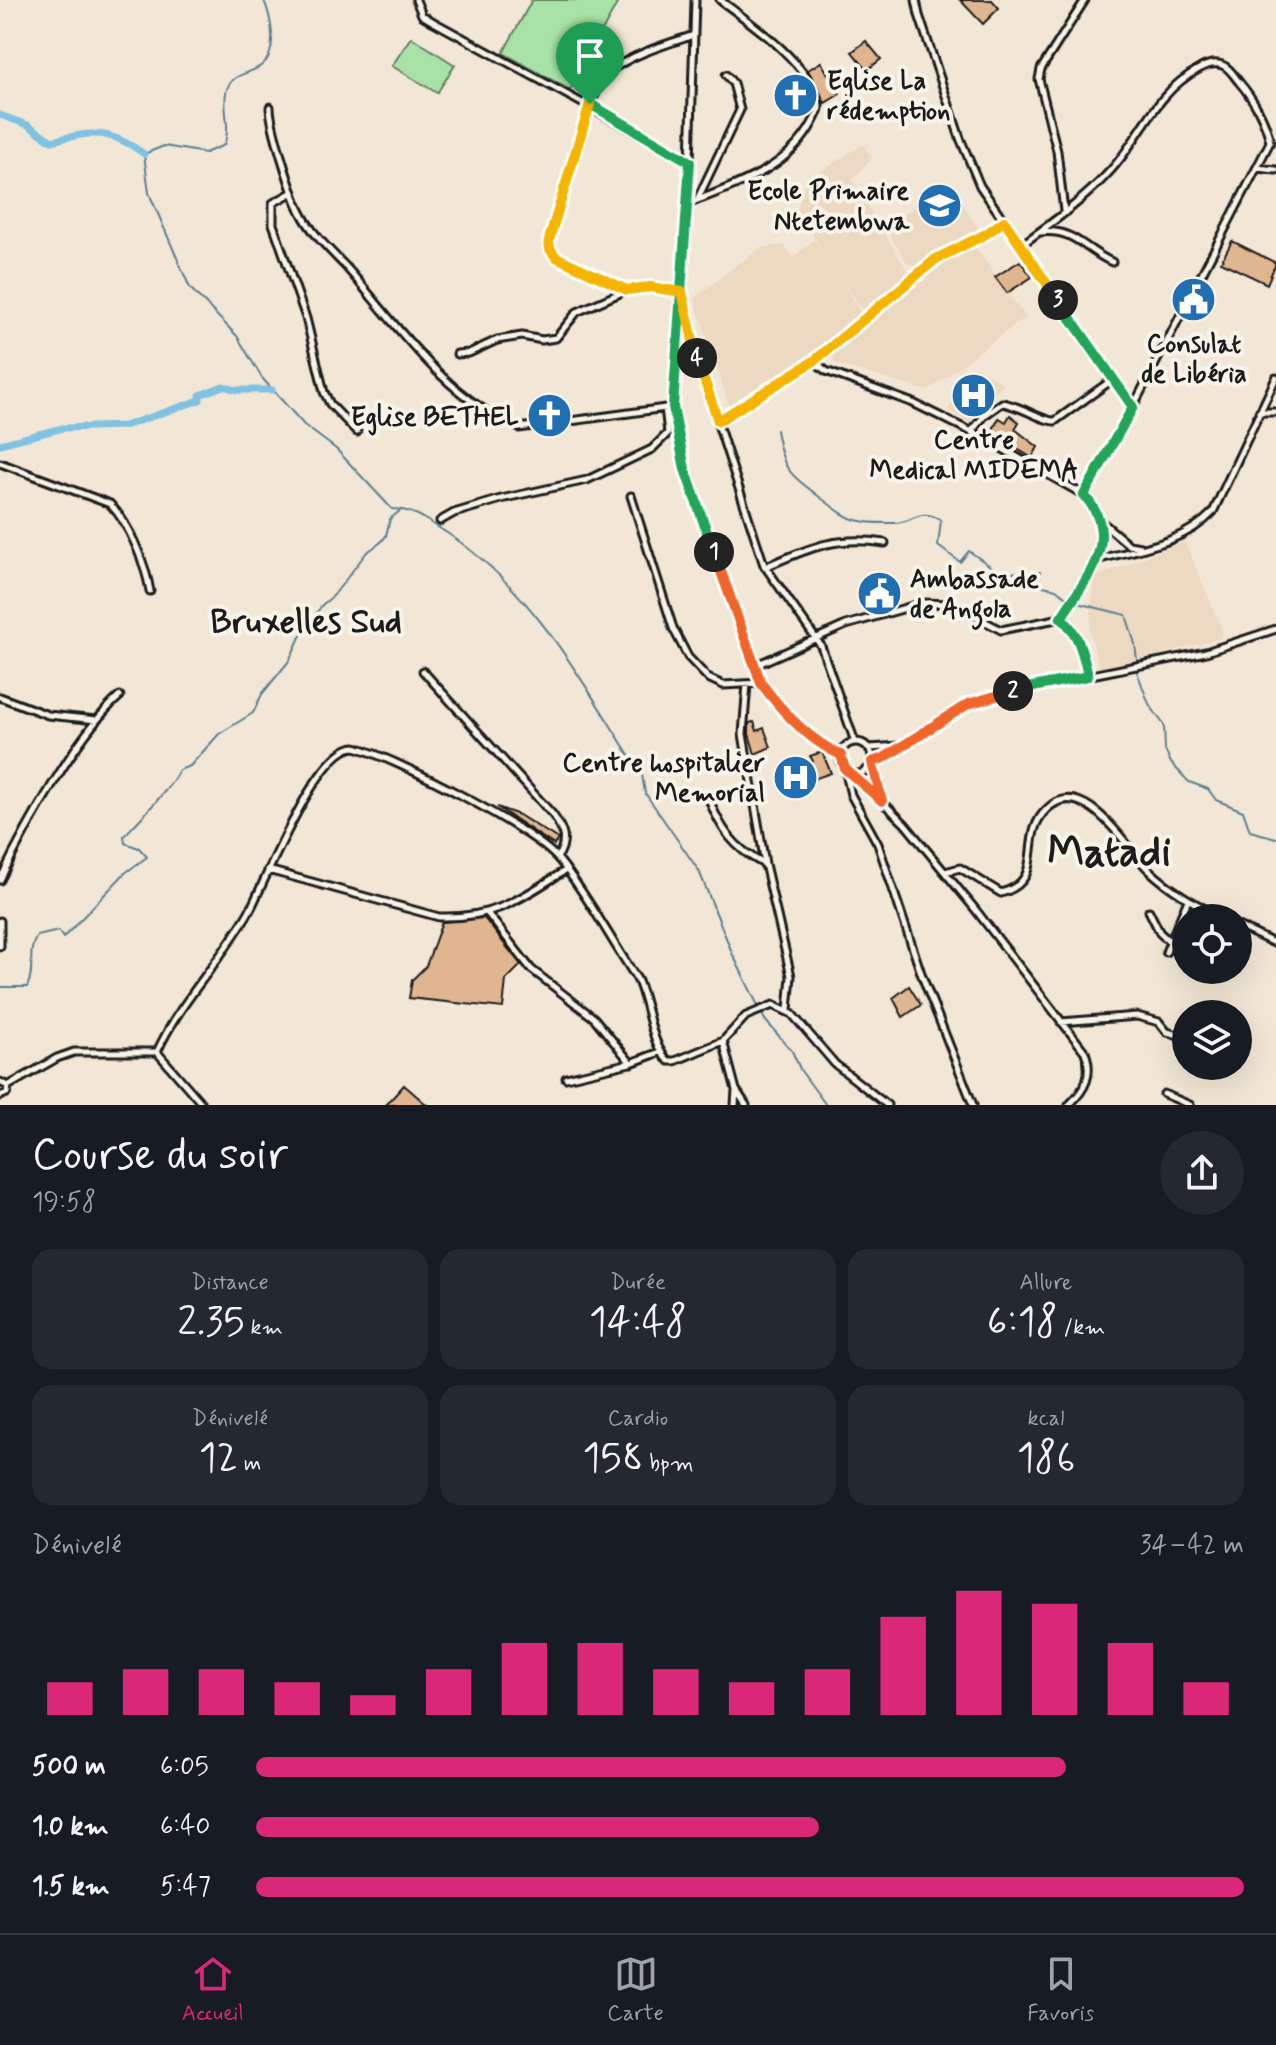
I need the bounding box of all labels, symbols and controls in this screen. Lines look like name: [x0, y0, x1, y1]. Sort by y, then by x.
pin: [556, 22, 624, 104]
icon: arrive: [568, 34, 612, 78]
place label: Eglise La rédemption: [827, 65, 950, 129]
church icon: Eglise La rédemption: [772, 71, 820, 119]
place label: Ecole Primaire Ntetembwa: [747, 175, 910, 239]
school or university icon: Ecole Primaire Ntetembwa: [916, 181, 964, 229]
public building icon: Consulat de Libéria: [1170, 276, 1218, 324]
pin: 3: [1038, 280, 1078, 320]
text: 3: [1053, 286, 1063, 314]
place label: Consulat de Libéria: [1141, 328, 1247, 392]
pin: 4: [677, 338, 717, 378]
text: 4: [691, 344, 703, 372]
hospital icon: Centre Medical MIDEMA: [950, 372, 998, 420]
church icon: Eglise BETHEL: [526, 392, 574, 440]
place label: Eglise BETHEL: [351, 401, 519, 436]
place label: Centre Medical MIDEMA: [869, 424, 1079, 488]
pin: 1: [694, 532, 734, 572]
text: 1: [709, 538, 719, 566]
place label: Ambassade de Angola: [910, 563, 1039, 630]
public building icon: Ambassade de Angola: [855, 569, 903, 617]
district label: Bruxelles Sud: [210, 600, 402, 645]
pin: 2: [993, 671, 1033, 711]
text: 2: [1008, 677, 1018, 705]
place label: Centre hospitalier Memorial: [562, 747, 765, 811]
hospital icon: Centre hospitalier Memorial: [772, 753, 820, 801]
district label: Matadi: [1047, 826, 1171, 881]
map controls: [1172, 904, 1252, 1080]
button: locate: [1172, 904, 1252, 984]
button: layers: [1172, 1000, 1252, 1080]
text: Course du soir: [32, 1127, 288, 1185]
button: share: [1160, 1131, 1244, 1215]
text: 19:58: [32, 1186, 96, 1220]
text: Distance: [191, 1269, 269, 1297]
text: Durée: [610, 1269, 666, 1297]
text: Allure: [1020, 1269, 1072, 1297]
text: 2.35: [177, 1297, 245, 1349]
text: 14:48: [589, 1297, 687, 1349]
text: 6:18: [987, 1297, 1058, 1349]
text: km: [245, 1314, 283, 1342]
text: /km: [1058, 1314, 1105, 1342]
text: Dénivelé: [192, 1405, 268, 1433]
text: Cardio: [608, 1405, 668, 1433]
text: kcal: [1028, 1405, 1064, 1433]
text: 12: [199, 1433, 238, 1485]
text: 158: [582, 1433, 643, 1485]
text: 186: [1017, 1433, 1075, 1485]
text: m: [238, 1450, 261, 1478]
text: bpm: [643, 1450, 694, 1478]
text: Dénivelé: [32, 1529, 122, 1563]
text: 34–42 m: [1140, 1529, 1244, 1563]
text: 500 m: [32, 1750, 106, 1784]
text: 6:05: [160, 1750, 209, 1784]
text: 1.0 km: [32, 1810, 109, 1844]
text: 6:40: [160, 1810, 210, 1844]
text: 1.5 km: [32, 1870, 110, 1904]
text: 5:47: [160, 1870, 211, 1904]
tab: Accueil: [182, 1952, 244, 2028]
tab: Carte: [607, 1952, 664, 2028]
tab: Favoris: [1027, 1952, 1094, 2028]

